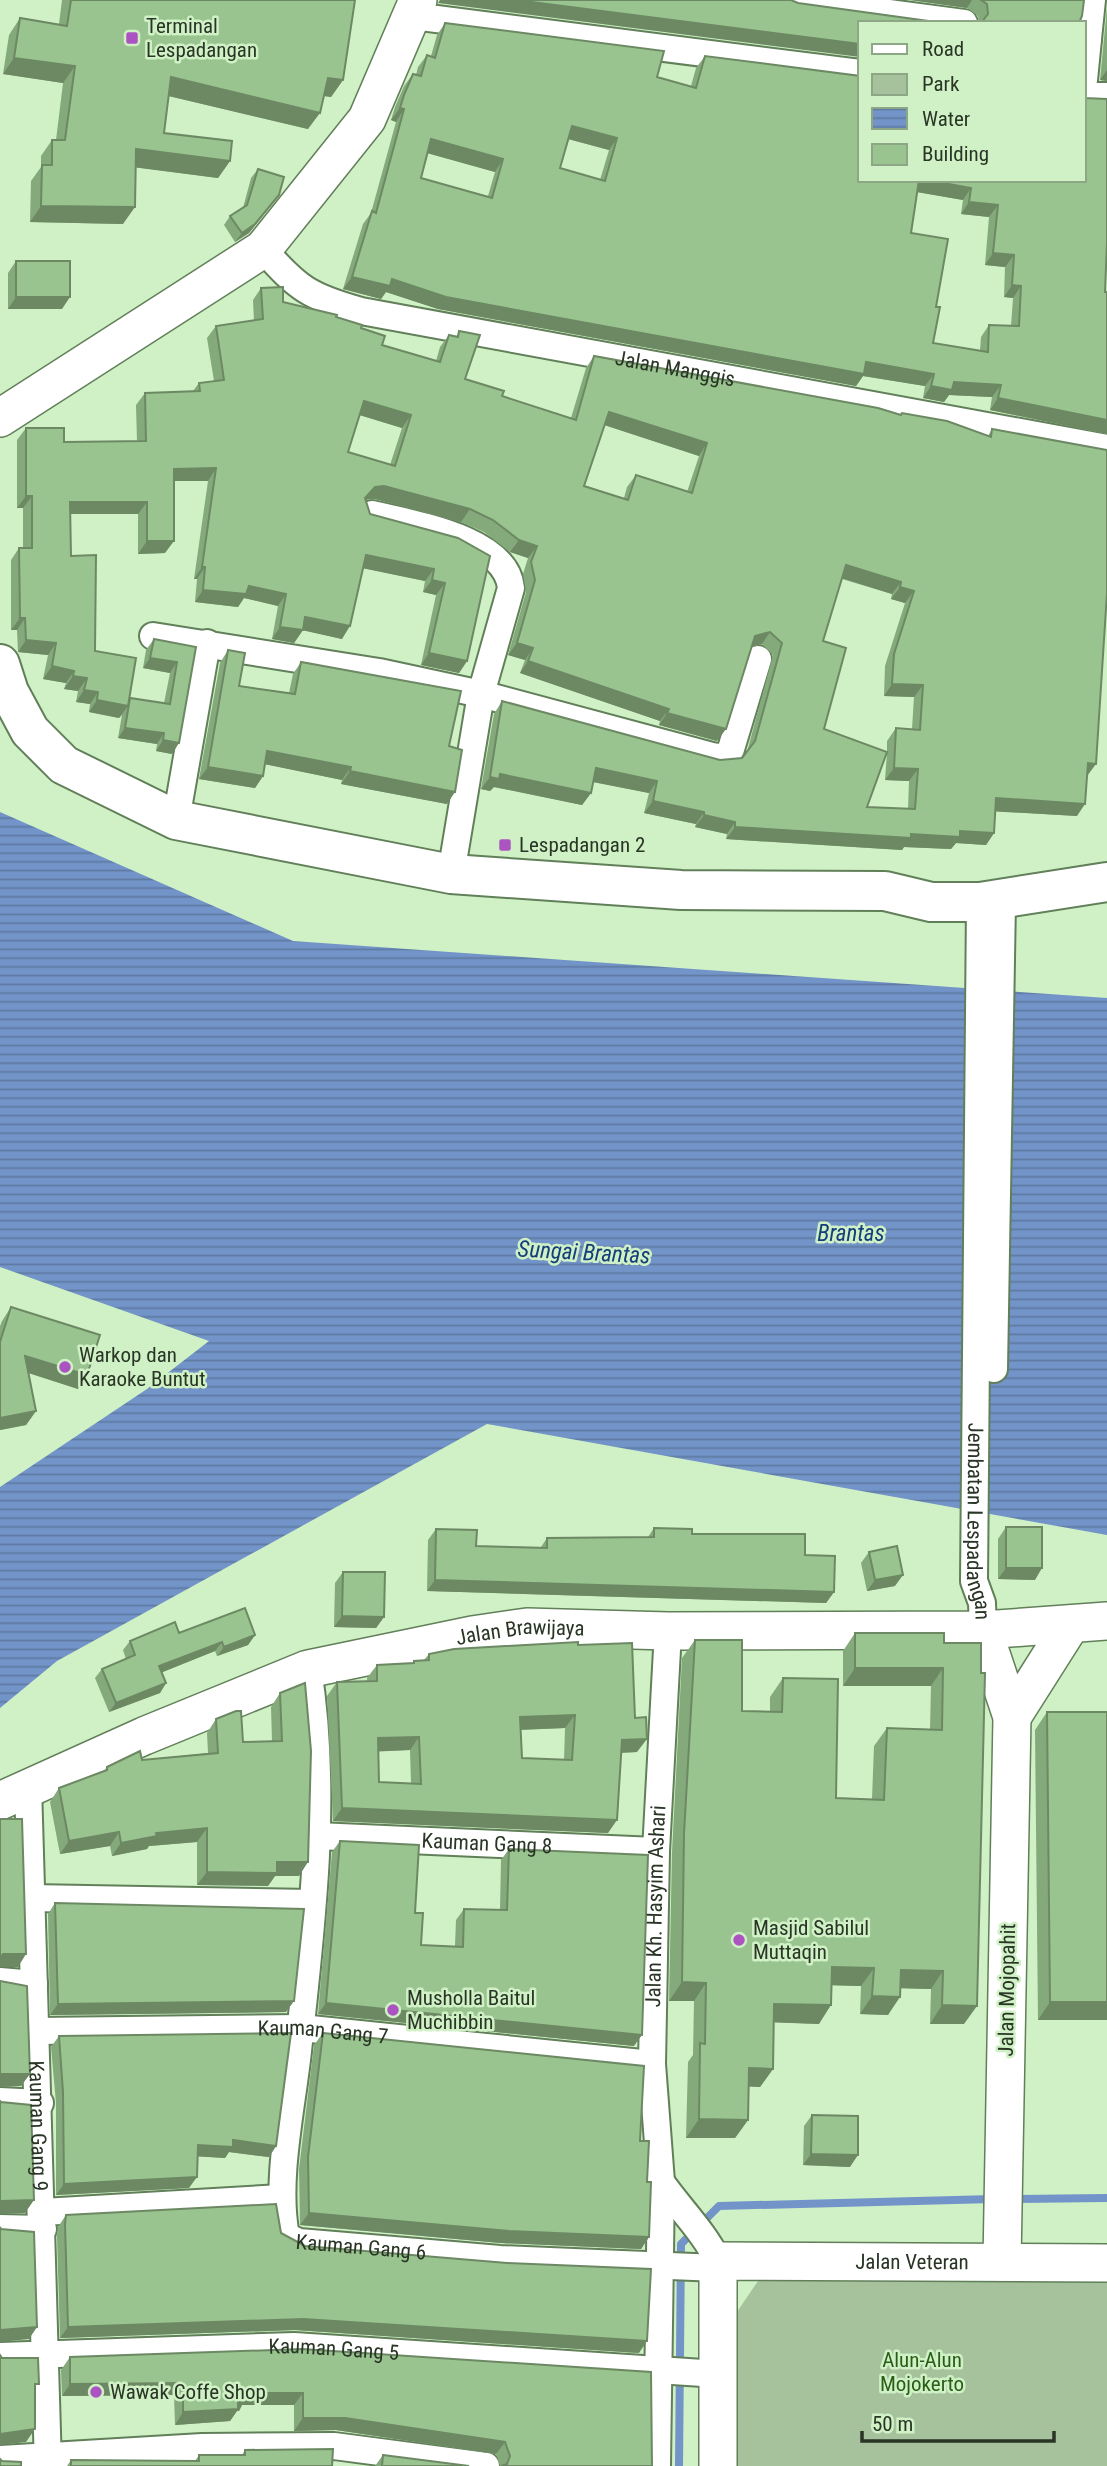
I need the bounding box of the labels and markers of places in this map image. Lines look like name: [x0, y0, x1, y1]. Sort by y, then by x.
place label: Terminal Lespadangan: [146, 14, 257, 62]
marker: Terminal Lespadangan: [124, 30, 140, 46]
place label: Lespadangan 2: [519, 833, 645, 857]
marker: Lespadangan 2: [497, 837, 513, 853]
place label: Warkop dan Karaoke Buntut: [79, 1343, 205, 1391]
marker: Warkop dan Karaoke Buntut: [57, 1359, 73, 1375]
place label: Masjid Sabilul Muttaqin: [753, 1916, 869, 1964]
marker: Masjid Sabilul Muttaqin: [731, 1932, 747, 1948]
place label: Musholla Baitul Muchibbin: [407, 1986, 535, 2034]
marker: Musholla Baitul Muchibbin: [385, 2002, 401, 2018]
place label: Wawak Coffe Shop: [110, 2380, 266, 2404]
marker: Wawak Coffe Shop: [88, 2384, 104, 2400]

